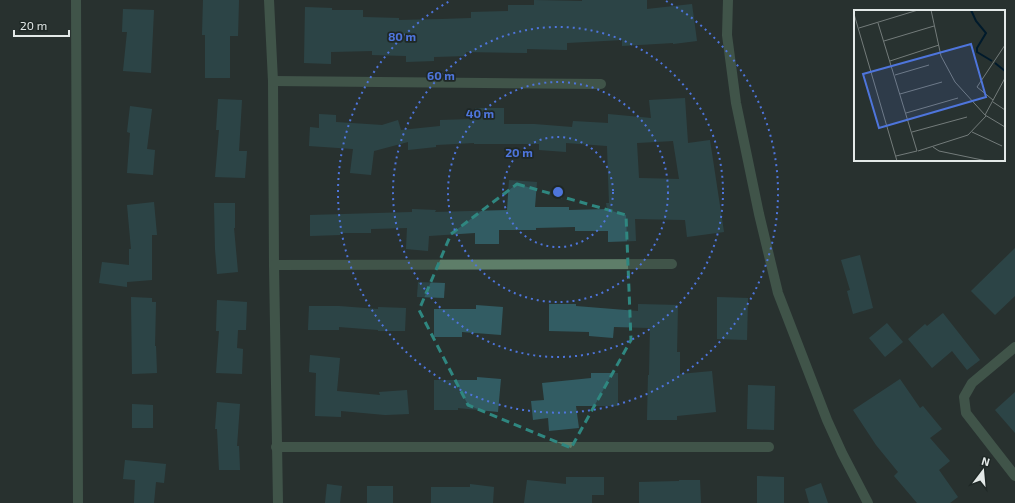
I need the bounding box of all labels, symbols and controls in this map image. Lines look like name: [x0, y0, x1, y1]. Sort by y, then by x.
inset map: [854, 10, 1005, 161]
scale bar: [14, 12, 69, 38]
text: 20 m: [20, 18, 47, 32]
text: 80 m: [388, 29, 416, 43]
text: 60 m: [427, 68, 455, 82]
text: 40 m: [466, 106, 494, 120]
text: 20 m: [505, 145, 533, 159]
centre of rings: [551, 185, 565, 199]
north arrow: [963, 451, 1003, 491]
text: N: [980, 454, 992, 468]

